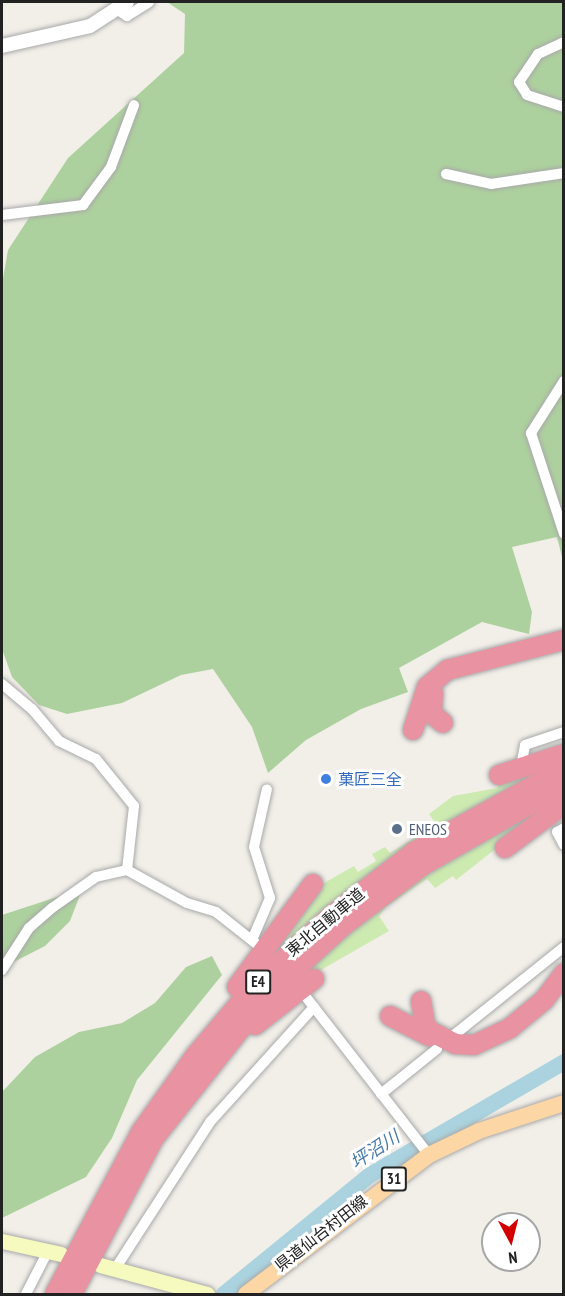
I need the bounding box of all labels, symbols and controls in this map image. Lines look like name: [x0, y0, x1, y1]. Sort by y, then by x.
place label: 菓匠三全: [338, 769, 402, 789]
marker: 菓匠三全: [319, 772, 333, 786]
place label: ENEOS: [409, 819, 447, 839]
marker: ENEOS: [390, 822, 404, 836]
street label: 東北自動車道: [282, 884, 368, 960]
road number: E4: [244, 970, 272, 994]
water label: 坪沼川: [346, 1126, 404, 1174]
road number: 31: [380, 1167, 408, 1191]
street label: 県道仙台村田線: [271, 1191, 371, 1275]
north arrow: [481, 1212, 541, 1272]
text: N: [507, 1247, 518, 1268]

